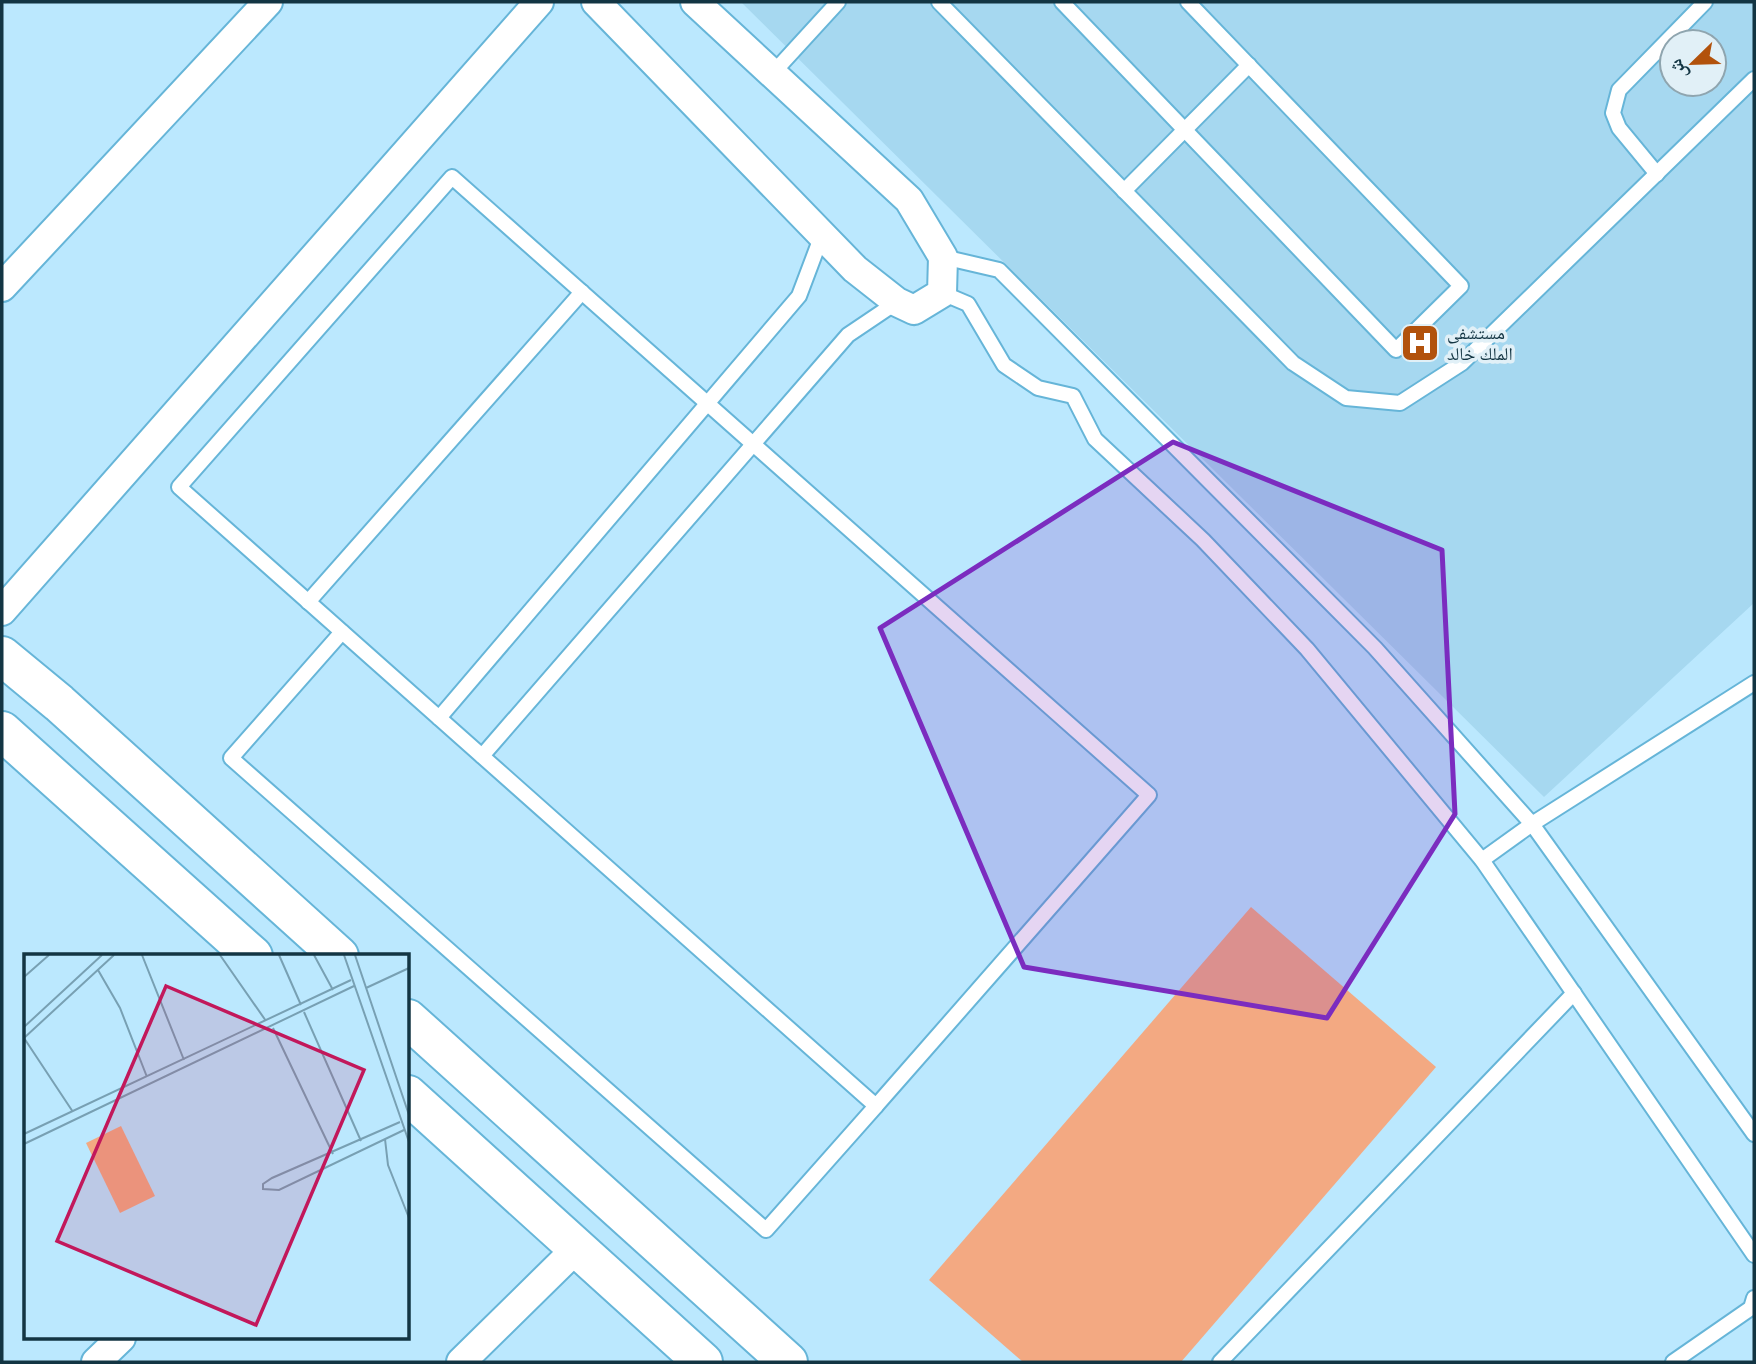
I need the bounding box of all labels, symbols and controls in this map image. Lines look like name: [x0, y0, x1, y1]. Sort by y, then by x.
north arrow: [1658, 28, 1728, 98]
text: ش: [1662, 56, 1692, 84]
place label: مستشفى الملك خالد: [1447, 321, 1513, 365]
hospital icon: مستشفى الملك خالد: [1399, 322, 1441, 364]
inset map: [24, 954, 410, 1340]

